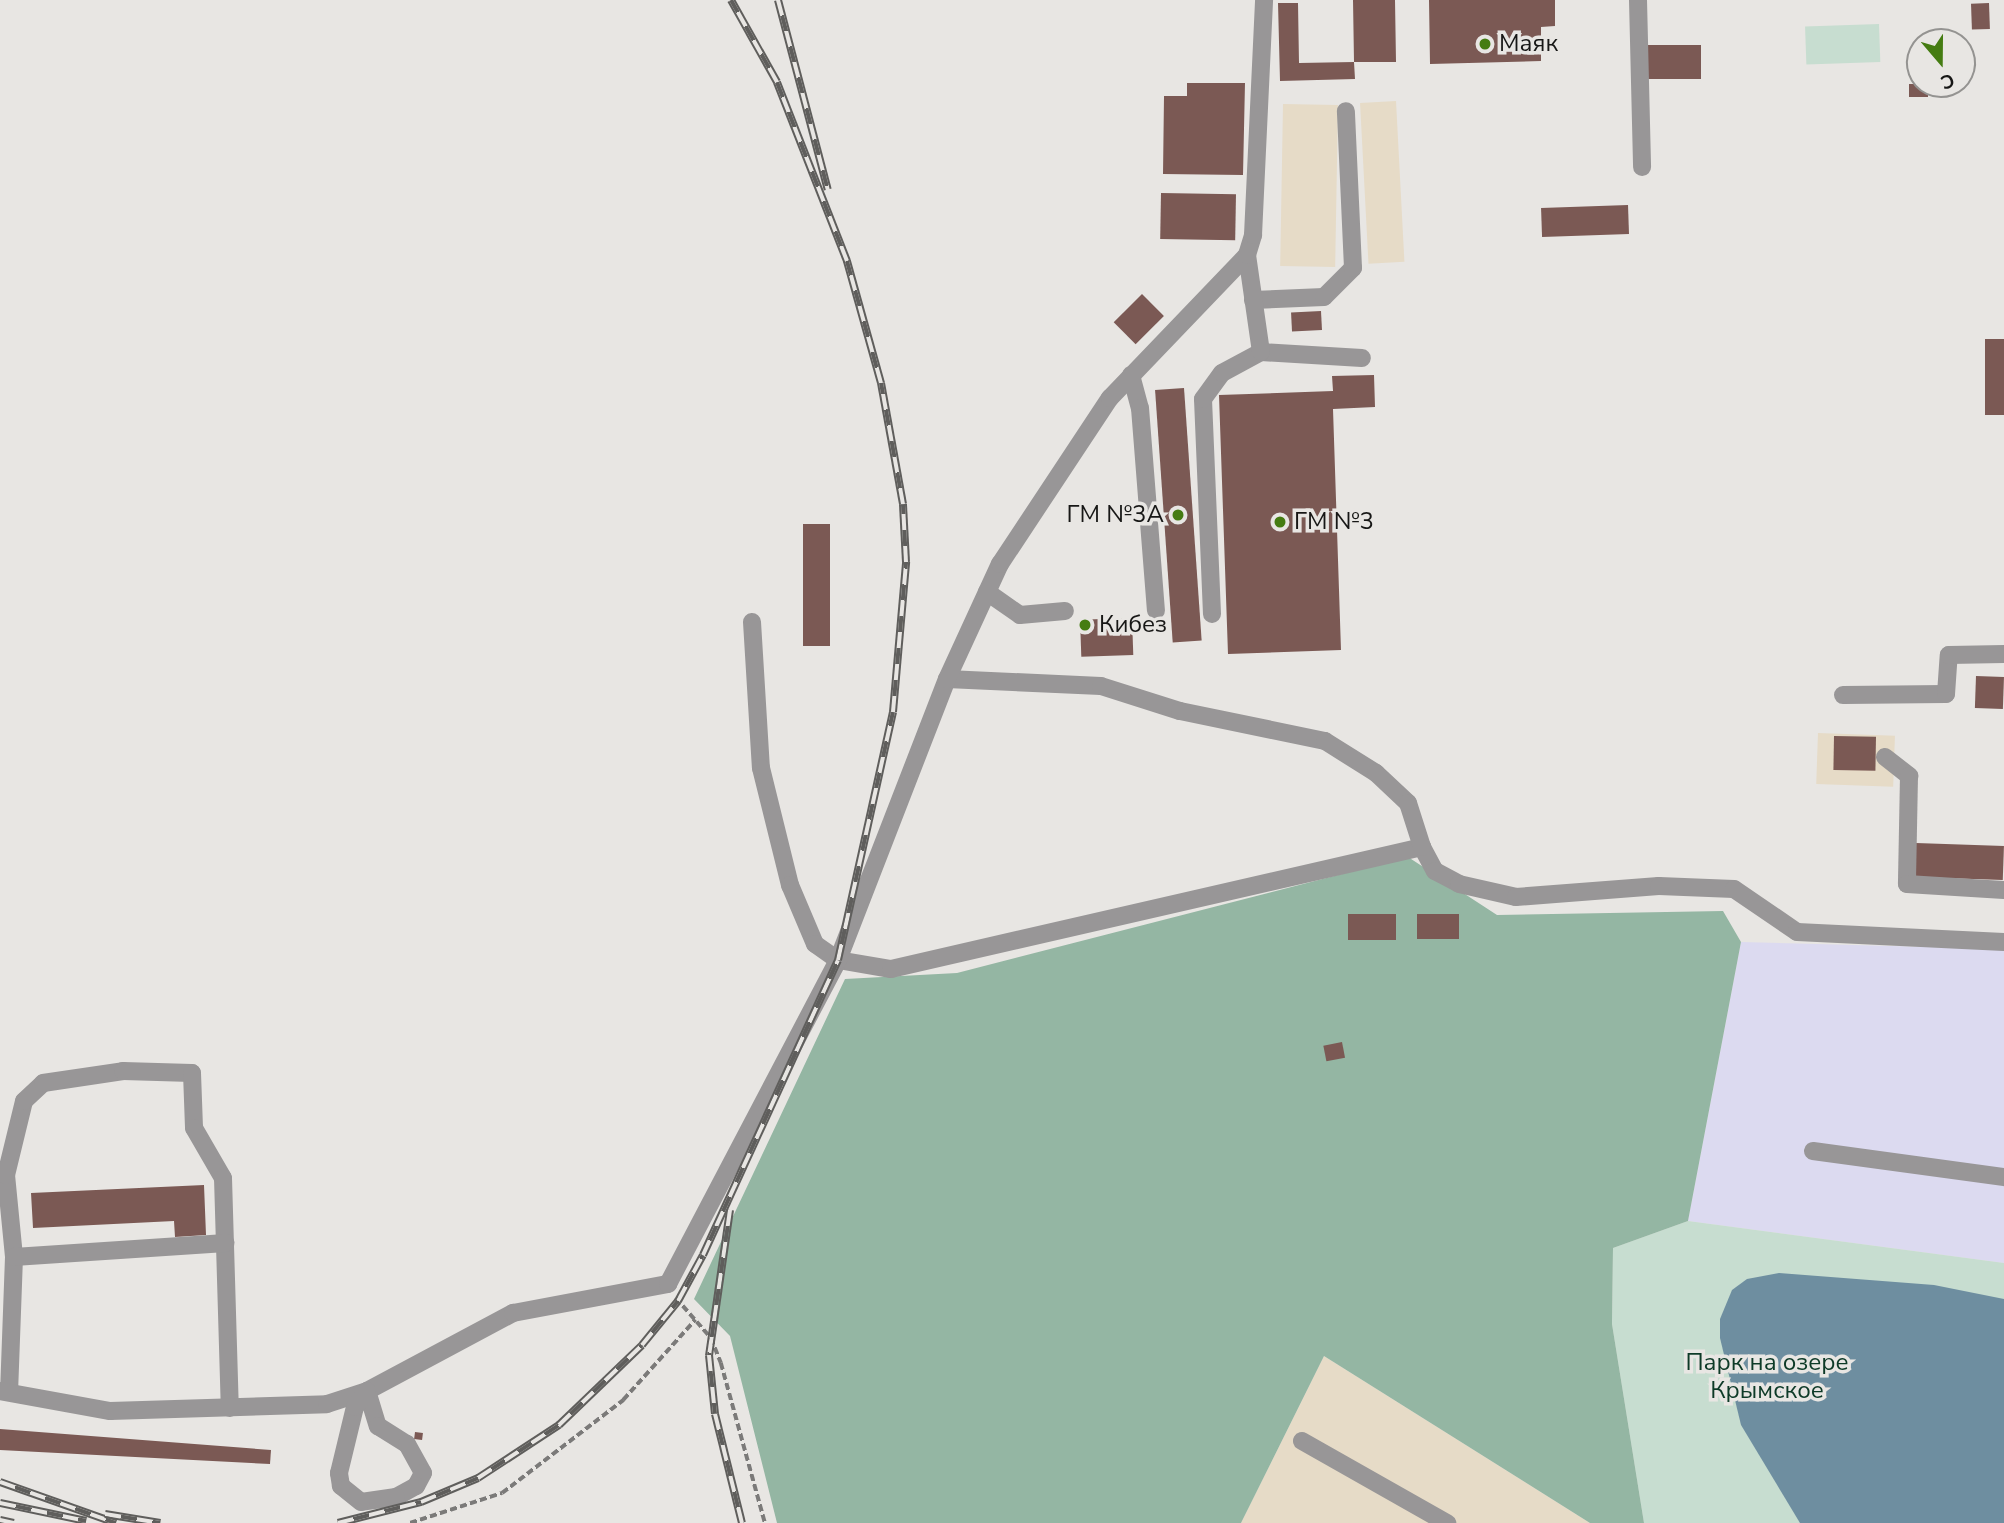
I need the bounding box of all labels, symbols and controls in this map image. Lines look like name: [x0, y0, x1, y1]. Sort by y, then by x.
north arrow: [1906, 28, 1976, 98]
place label: Маяк: [1499, 30, 1558, 58]
marker: Маяк: [1477, 36, 1493, 52]
text: С: [1937, 66, 1958, 95]
place label: ГМ №3А: [1067, 501, 1164, 529]
marker: ГМ №3А: [1170, 507, 1186, 523]
place label: ГМ №3: [1294, 508, 1374, 536]
marker: ГМ №3: [1272, 514, 1288, 530]
place label: Кибез: [1099, 611, 1167, 639]
marker: Кибез: [1077, 617, 1093, 633]
park label: Парк на озере Крымское: [1685, 1349, 1849, 1405]

